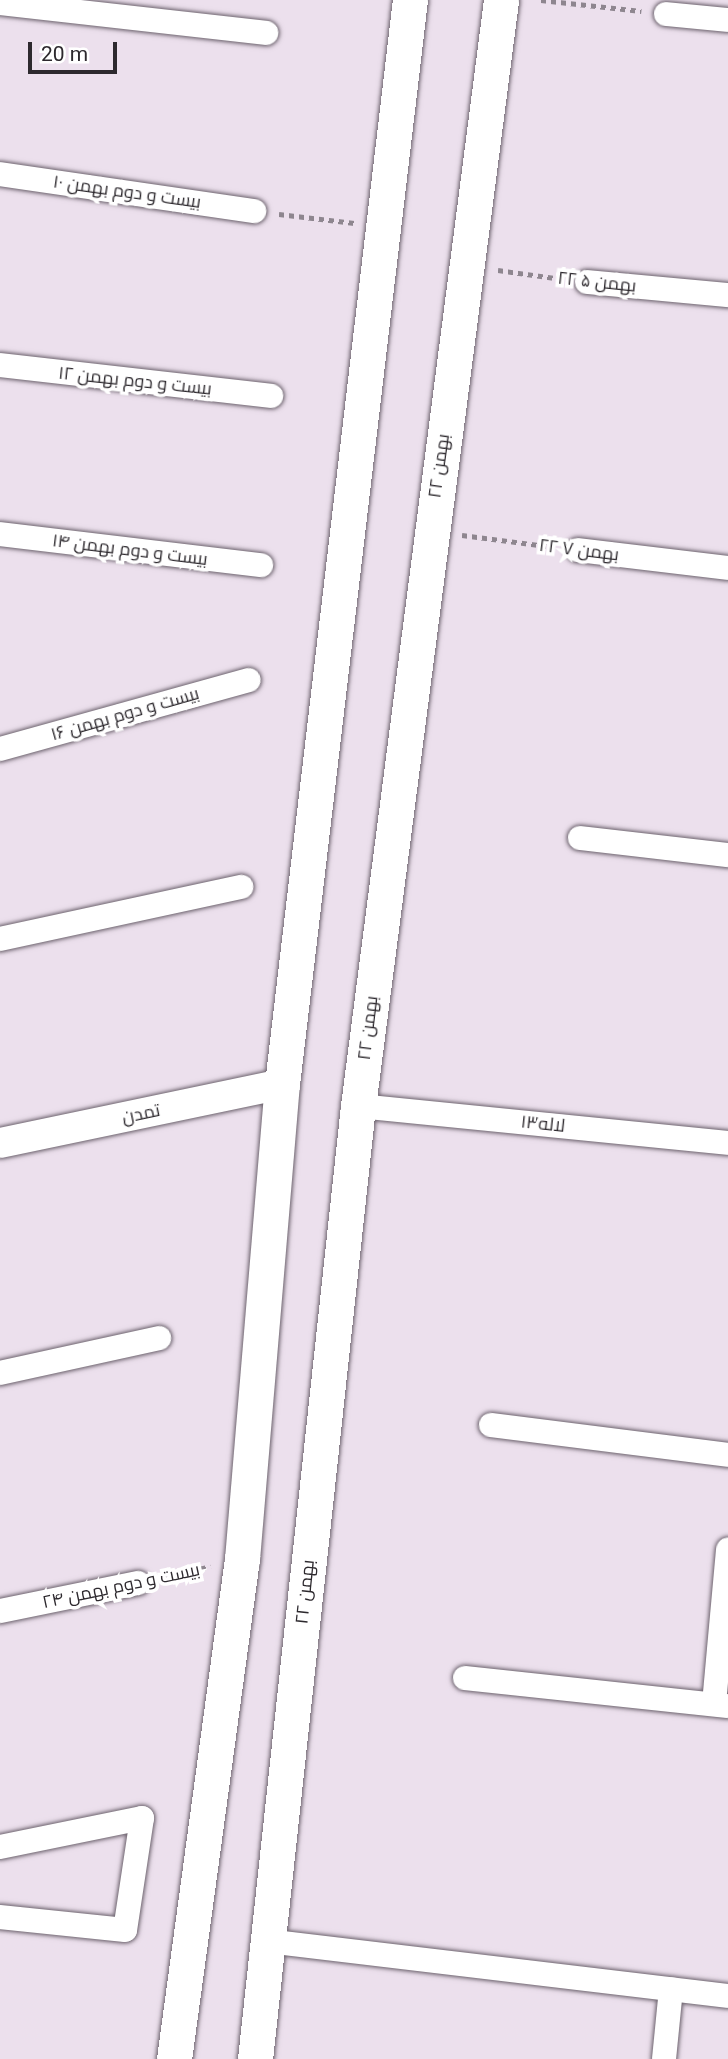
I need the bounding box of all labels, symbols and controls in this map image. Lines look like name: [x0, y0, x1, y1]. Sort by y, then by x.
scale bar: [32, 28, 121, 72]
text: 20 m: [41, 42, 88, 66]
street label: بیست و دوم بهمن ۱۰: [52, 171, 202, 213]
street label: ۲۲ بهمن ۵: [557, 267, 637, 297]
street label: بیست و دوم بهمن ۱۲: [57, 362, 213, 400]
street label: ۲۲ بهمن: [424, 432, 454, 500]
street label: بیست و دوم بهمن ۱۴: [51, 530, 209, 570]
street label: ۲۲ بهمن ۷: [538, 534, 620, 566]
street label: بیست و دوم بهمن ۱۶: [48, 682, 202, 746]
street label: ۲۲ بهمن: [353, 994, 383, 1062]
street label: تمدن: [120, 1099, 162, 1129]
street label: لاله۱۳: [520, 1111, 566, 1137]
street label: بیست و دوم بهمن ۲۴: [40, 1559, 202, 1613]
street label: ۲۲ بهمن: [291, 1559, 319, 1625]

